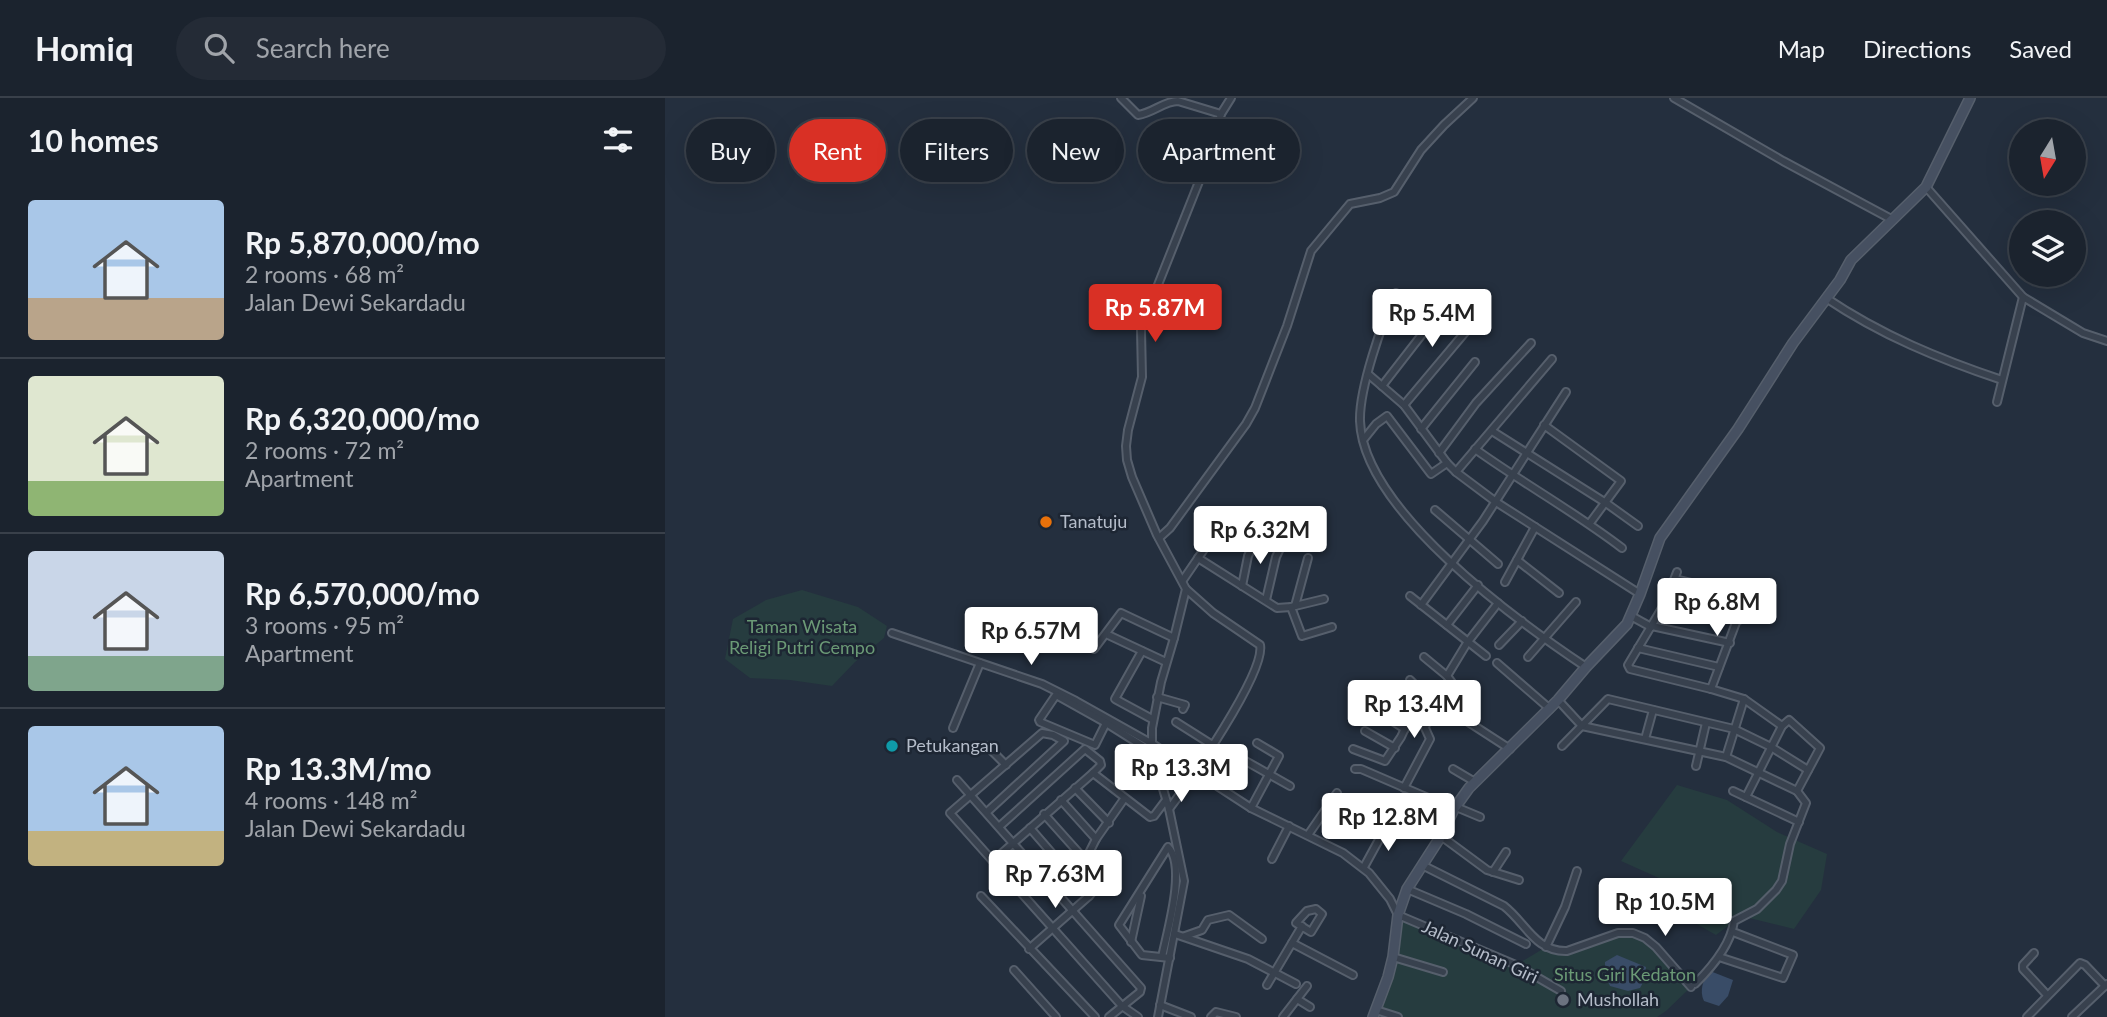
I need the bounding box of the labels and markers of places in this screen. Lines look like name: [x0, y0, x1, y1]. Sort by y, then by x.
pin: Rp 5.87M: [1083, 285, 1227, 344]
pin: Rp 5.4M: [1367, 289, 1497, 349]
pin: Rp 6.32M: [1188, 506, 1332, 566]
place label: Tanatuju: [1060, 510, 1127, 532]
marker: Tanatuju: [1038, 514, 1054, 530]
pin: Rp 6.8M: [1652, 578, 1782, 638]
pin: Rp 6.57M: [959, 608, 1103, 667]
pin: Rp 13.4M: [1342, 680, 1486, 740]
place label: Petukangan: [906, 734, 999, 756]
marker: Petukangan: [884, 738, 900, 754]
pin: Rp 13.3M: [1109, 744, 1253, 804]
pin: Rp 12.8M: [1316, 794, 1460, 853]
pin: Rp 7.63M: [983, 850, 1127, 910]
pin: Rp 10.5M: [1593, 878, 1737, 938]
place label: Mushollah: [1577, 988, 1659, 1010]
marker: Mushollah: [1555, 992, 1571, 1008]

